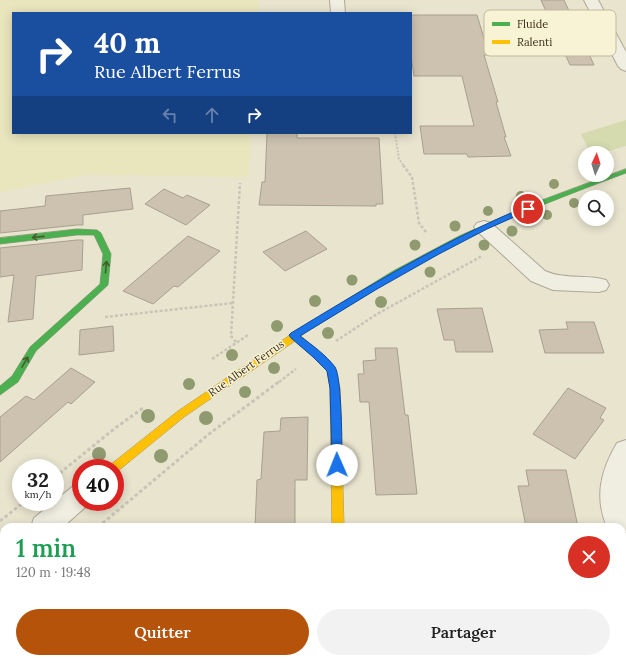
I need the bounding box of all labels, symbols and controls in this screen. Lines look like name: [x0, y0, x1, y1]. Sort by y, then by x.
legend: [484, 10, 616, 56]
text: Fluide: [517, 17, 548, 31]
text: 40 m: [94, 25, 160, 61]
icon: right: [28, 28, 80, 80]
text: Ralenti: [517, 35, 552, 49]
text: Rue Albert Ferrus: [94, 60, 241, 83]
icon: left: [159, 104, 181, 126]
icon: ahead: [201, 104, 223, 126]
icon: right: [243, 104, 265, 126]
north arrow: [578, 146, 614, 182]
map controls: [578, 146, 614, 226]
button: search: [578, 190, 614, 226]
pin: [511, 192, 545, 226]
icon: arrive: [517, 198, 539, 220]
one-way arrow: [32, 233, 45, 240]
one-way arrow: [102, 261, 110, 274]
street label: Rue Albert Ferrus: [205, 337, 287, 399]
one-way arrow: [21, 356, 29, 368]
position arrow: [316, 444, 358, 486]
speed limit sign: 40: [72, 459, 124, 511]
text: 32: [27, 467, 49, 492]
text: km/h: [24, 488, 52, 501]
text: 1 min: [16, 533, 76, 564]
button: close: [568, 536, 610, 578]
text: 120 m · 19:48: [16, 564, 91, 581]
button: Quitter: [16, 609, 309, 655]
button: Partager: [317, 609, 610, 655]

